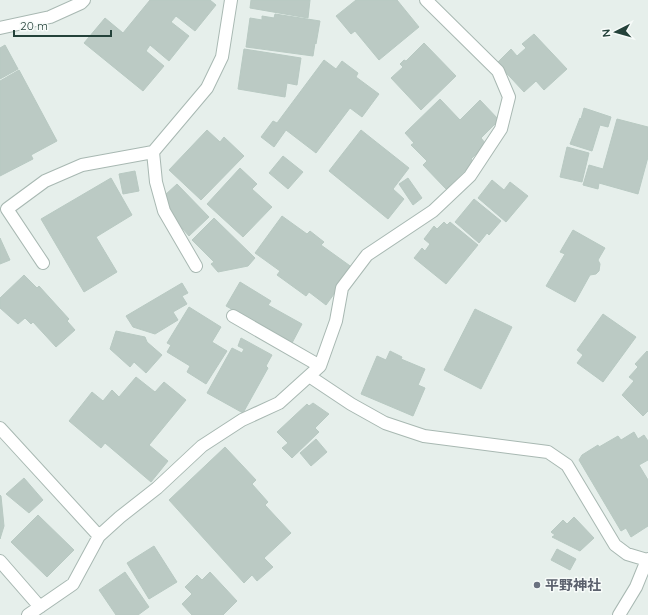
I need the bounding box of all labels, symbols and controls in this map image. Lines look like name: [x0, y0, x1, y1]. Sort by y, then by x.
scale bar: [14, 12, 111, 38]
north arrow: [596, 12, 636, 52]
text: 20 m: [20, 18, 48, 33]
text: N: [599, 28, 613, 38]
place label: 平野神社: [545, 576, 601, 594]
marker: 平野神社: [532, 580, 542, 590]

